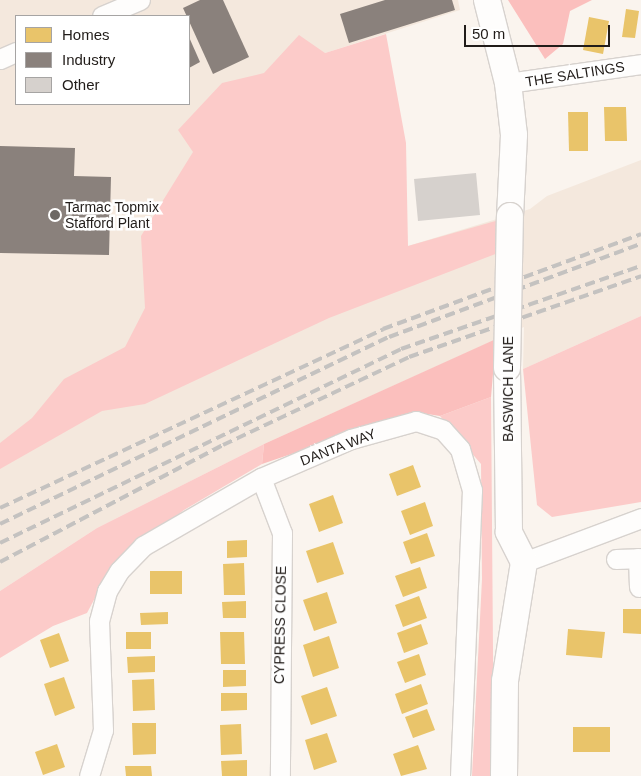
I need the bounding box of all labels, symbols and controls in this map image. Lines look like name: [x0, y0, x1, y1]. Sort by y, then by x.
legend: [15, 15, 190, 105]
scale bar: [466, 15, 612, 47]
text: 50 m: [472, 25, 505, 42]
text: Homes: [62, 26, 110, 43]
text: Industry: [62, 51, 115, 68]
street label: THE SALTINGS: [524, 58, 626, 90]
text: Other: [62, 76, 100, 93]
place label: Tarmac Topmix Stafford Plant: [65, 199, 159, 232]
marker: Tarmac Topmix Stafford Plant: [49, 209, 61, 221]
street label: BASWICH LANE: [500, 336, 516, 442]
street label: DANTA WAY: [297, 425, 379, 469]
street label: CYPRESS CLOSE: [271, 566, 289, 684]

